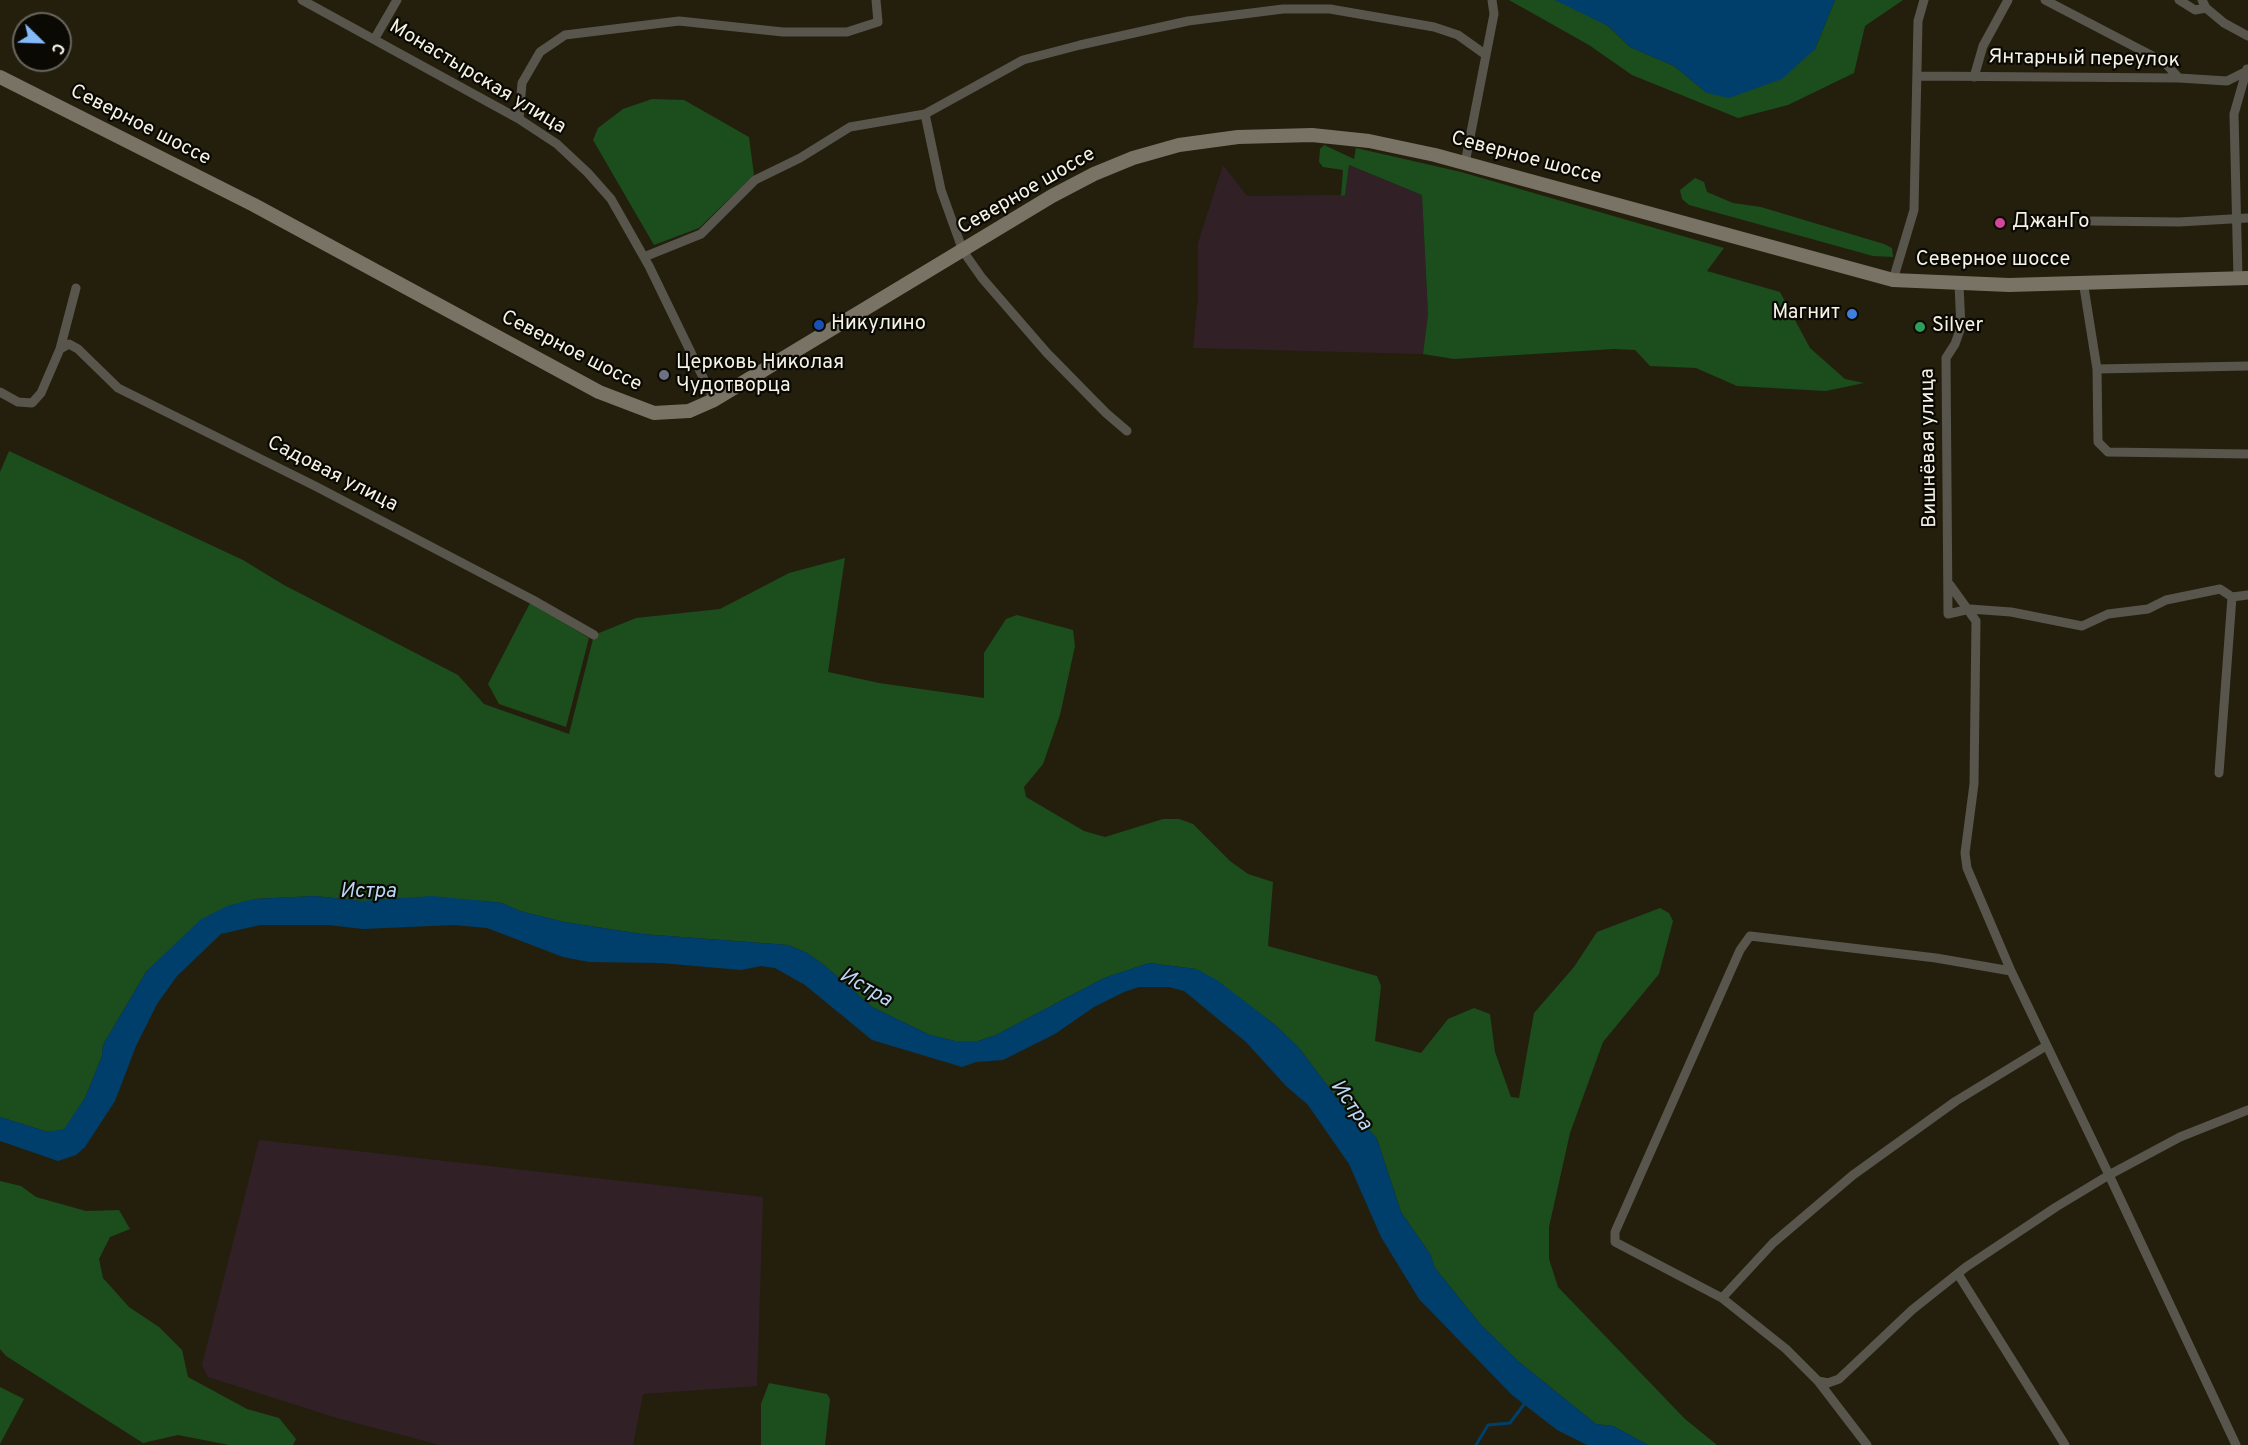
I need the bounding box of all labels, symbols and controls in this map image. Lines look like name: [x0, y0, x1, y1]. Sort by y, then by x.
north arrow: [12, 12, 72, 72]
street label: Монастырская улица: [384, 16, 570, 140]
text: С: [46, 40, 68, 57]
street label: Янтарный переулок: [1988, 46, 2180, 74]
street label: Северное шоссе: [66, 80, 214, 172]
street label: Северное шоссе: [1448, 127, 1604, 191]
street label: Северное шоссе: [954, 143, 1100, 241]
place label: ДжанГо: [2012, 211, 2089, 235]
marker: ДжанГо: [1993, 216, 2007, 230]
street label: Северное шоссе: [1916, 249, 2070, 273]
place label: Магнит: [1772, 302, 1840, 326]
street label: Северное шоссе: [497, 306, 645, 398]
marker: Магнит: [1845, 307, 1859, 321]
place label: Никулино: [831, 313, 926, 337]
place label: Silver: [1932, 315, 1983, 339]
marker: Никулино: [812, 318, 826, 332]
marker: Silver: [1913, 320, 1927, 334]
place label: Церковь Николая Чудотворца: [676, 352, 844, 399]
marker: Церковь Николая Чудотворца: [657, 368, 671, 382]
street label: Вишнёвая улица: [1917, 368, 1943, 528]
street label: Садовая улица: [263, 432, 401, 518]
water label: Истра: [340, 880, 396, 906]
water label: Истра: [834, 964, 896, 1014]
water label: Истра: [1324, 1076, 1376, 1136]

